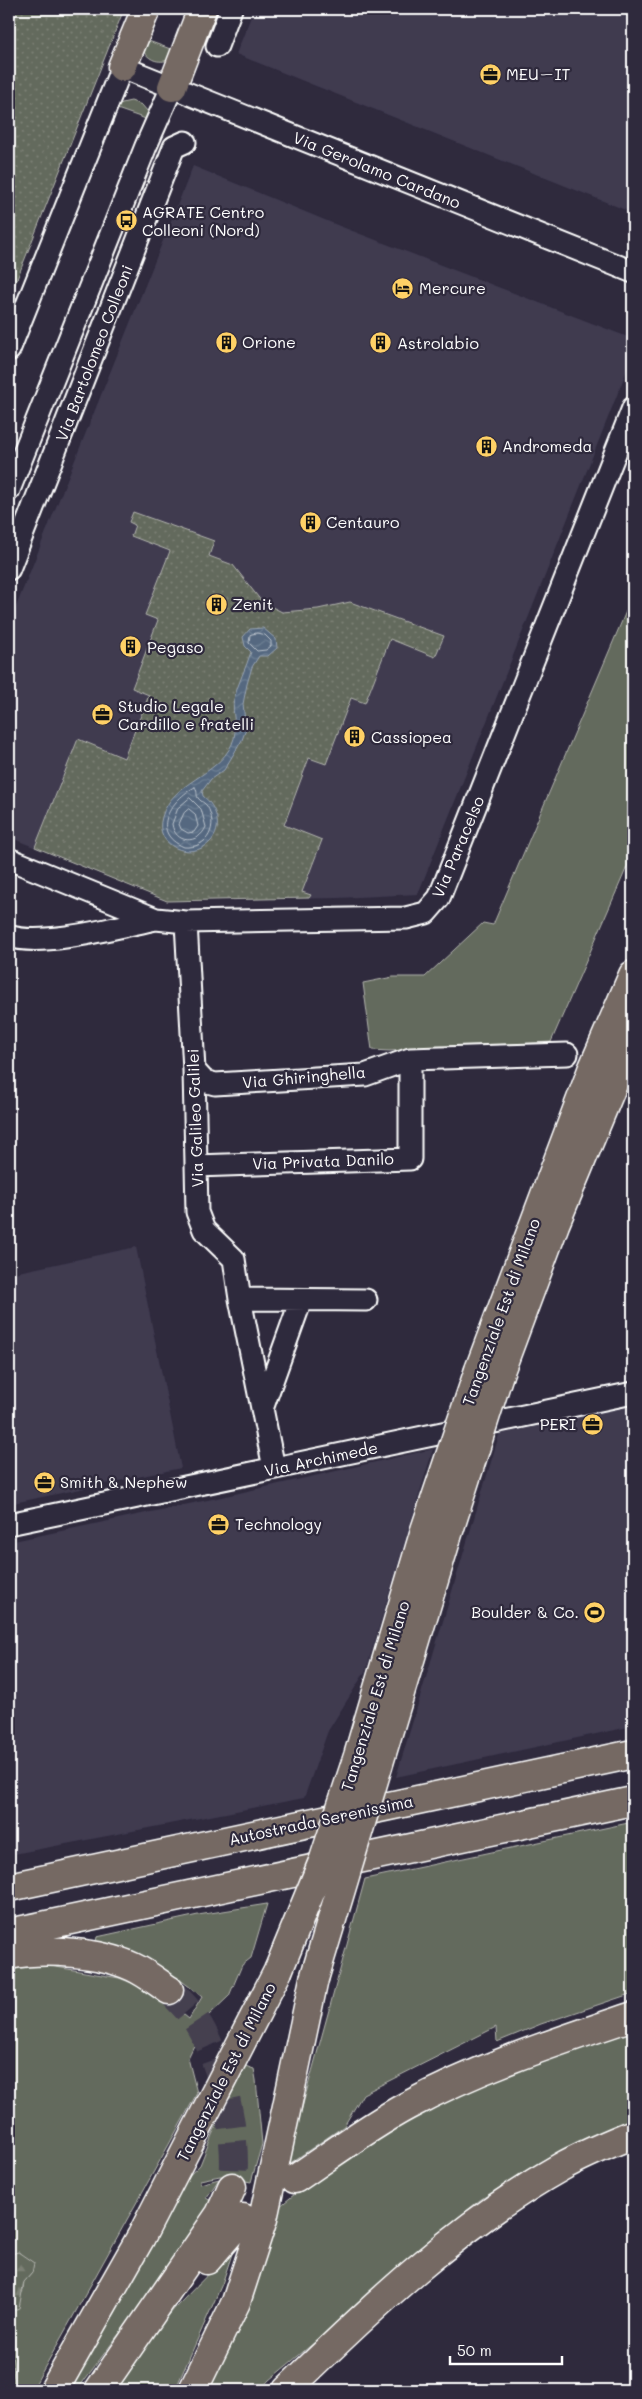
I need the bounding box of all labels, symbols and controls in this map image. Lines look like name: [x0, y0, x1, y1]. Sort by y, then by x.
office icon: MEUーIT: [478, 62, 502, 86]
place label: MEUーIT: [506, 63, 571, 84]
street label: Via Gerolamo Cardano: [290, 126, 464, 213]
place label: AGRATE Centro Colleoni (Nord): [142, 201, 264, 240]
bus stop icon: AGRATE Centro Colleoni (Nord): [114, 209, 138, 233]
street label: Via Bartolomeo Colleoni: [50, 261, 137, 444]
hotel icon: Mercure: [391, 276, 415, 300]
place label: Mercure: [419, 277, 486, 298]
building icon: Orione: [214, 330, 238, 354]
place label: Orione: [242, 331, 296, 352]
building icon: Astrolabio: [369, 331, 393, 355]
place label: Astrolabio: [397, 332, 479, 353]
building icon: Andromeda: [474, 434, 498, 458]
place label: Andromeda: [502, 435, 592, 456]
building icon: Centauro: [298, 510, 322, 534]
place label: Centauro: [326, 511, 399, 532]
building icon: Zenit: [204, 592, 228, 616]
place label: Zenit: [232, 593, 273, 614]
building icon: Pegaso: [119, 635, 143, 659]
place label: Pegaso: [147, 636, 203, 657]
place label: Studio Legale Cardillo e fratelli: [118, 695, 254, 734]
office icon: Studio Legale Cardillo e fratelli: [90, 703, 114, 727]
building icon: Cassiopea: [343, 725, 367, 749]
place label: Cassiopea: [371, 726, 452, 747]
street label: Via Paracelso: [427, 793, 488, 901]
street label: Via Galileo Galilei: [182, 1048, 207, 1188]
street label: Via Ghiringhella: [241, 1061, 367, 1092]
street label: Via Privata Danilo: [252, 1148, 394, 1173]
street label: Tangenziale Est di Milano: [457, 1215, 544, 1408]
office icon: PERI: [580, 1412, 604, 1436]
place label: PERI: [540, 1413, 576, 1434]
street label: Via Archimede: [262, 1436, 380, 1481]
office icon: Smith & Nephew: [32, 1470, 56, 1494]
place label: Smith & Nephew: [60, 1471, 187, 1492]
office icon: Technology: [207, 1512, 231, 1536]
place label: Technology: [235, 1513, 322, 1534]
street label: Tangenziale Est di Milano: [336, 1598, 413, 1794]
sports icon: Boulder & Co.: [583, 1600, 607, 1624]
place label: Boulder & Co.: [471, 1601, 579, 1622]
street label: Autostrada Serenissima: [227, 1790, 415, 1849]
street label: Tangenziale Est di Milano: [171, 1979, 280, 2165]
scale bar: [450, 2334, 562, 2366]
text: 50 m: [457, 2340, 492, 2360]

